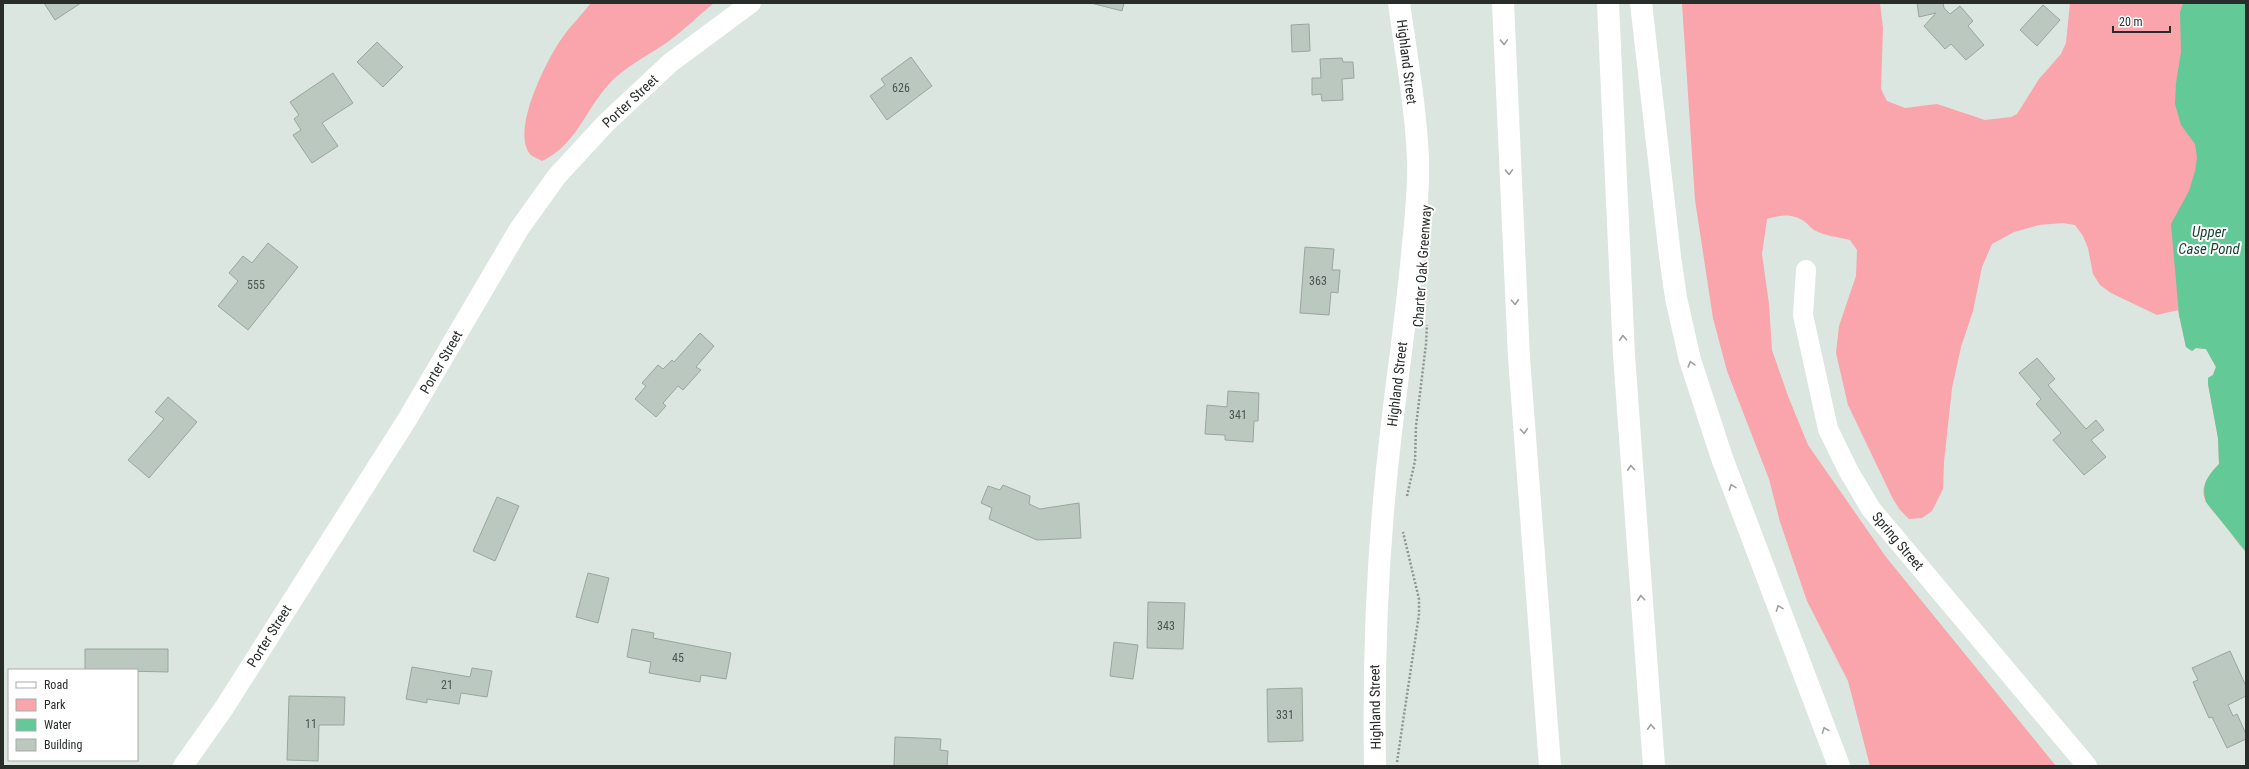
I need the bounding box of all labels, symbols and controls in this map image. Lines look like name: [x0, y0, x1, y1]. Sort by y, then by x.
scale bar: [2113, 8, 2170, 34]
text: 20 m: [2119, 15, 2143, 29]
street label: Highland Street: [1394, 19, 1420, 105]
one-way arrow: [1500, 39, 1509, 45]
street label: Porter Street: [599, 71, 661, 131]
house number: 626: [892, 81, 910, 95]
one-way arrow: [1505, 169, 1514, 175]
street label: Charter Oak Greenway: [1410, 204, 1434, 328]
water label: Upper Case Pond: [2178, 223, 2241, 258]
house number: 363: [1309, 274, 1327, 288]
house number: 555: [247, 278, 265, 292]
one-way arrow: [1511, 299, 1520, 305]
street label: Porter Street: [416, 328, 466, 396]
one-way arrow: [1619, 335, 1627, 341]
street label: Highland Street: [1384, 341, 1410, 427]
one-way arrow: [1687, 360, 1696, 367]
house number: 341: [1229, 408, 1247, 422]
one-way arrow: [1519, 428, 1528, 434]
one-way arrow: [1627, 465, 1636, 471]
one-way arrow: [1729, 483, 1737, 490]
street label: Spring Street: [1869, 509, 1927, 573]
one-way arrow: [1636, 594, 1645, 601]
street label: Porter Street: [244, 602, 294, 670]
one-way arrow: [1775, 605, 1783, 612]
house number: 343: [1157, 619, 1175, 633]
house number: 45: [672, 651, 684, 665]
street label: Highland Street: [1366, 664, 1384, 750]
legend: [8, 669, 138, 761]
text: Road: [44, 678, 68, 692]
house number: 21: [441, 678, 453, 692]
text: Park: [44, 698, 66, 712]
house number: 331: [1276, 708, 1294, 722]
house number: 11: [305, 717, 317, 731]
text: Water: [44, 718, 72, 732]
one-way arrow: [1646, 724, 1655, 730]
one-way arrow: [1822, 726, 1830, 733]
text: Building: [44, 738, 82, 752]

